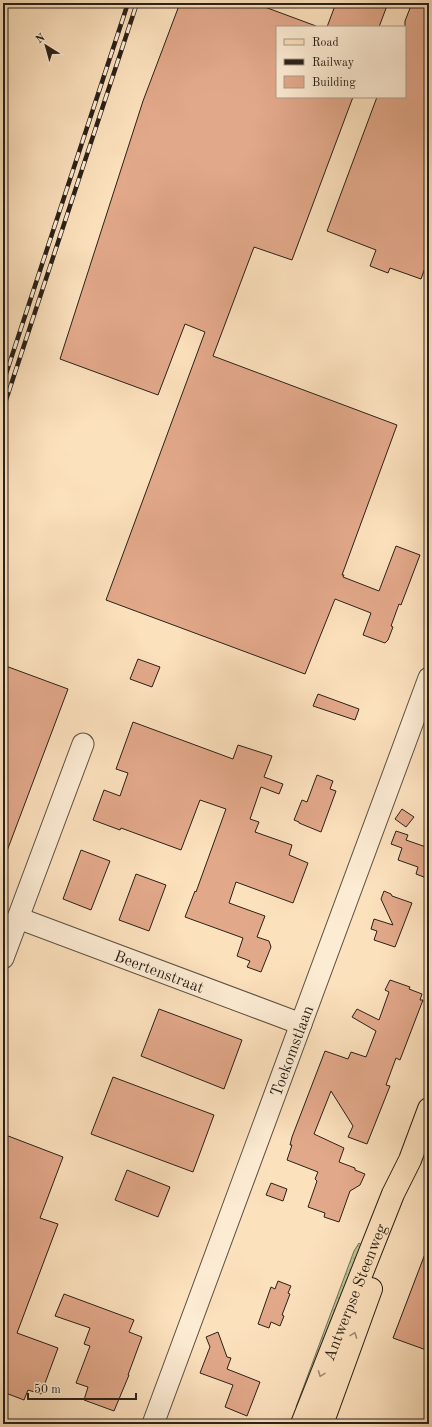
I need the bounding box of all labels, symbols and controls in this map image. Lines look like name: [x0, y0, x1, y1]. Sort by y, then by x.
north arrow: [26, 26, 66, 66]
legend: [276, 26, 406, 98]
text: N: [34, 32, 48, 46]
text: Road: [312, 37, 339, 49]
text: Railway: [312, 57, 355, 69]
text: Building: [312, 77, 356, 89]
street label: Beertenstraat: [112, 949, 206, 997]
street label: Toekomstlaan: [269, 1003, 317, 1099]
street label: Antwerpse Steenweg: [322, 1222, 390, 1363]
one-way arrow: [349, 1331, 358, 1338]
one-way arrow: [318, 1370, 326, 1377]
scale bar: [28, 1375, 136, 1401]
text: 50 m: [34, 1383, 61, 1396]

